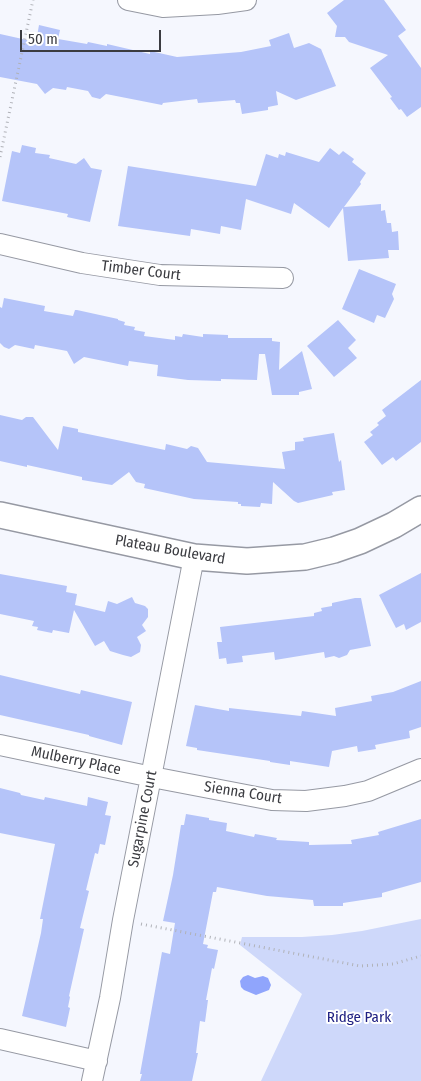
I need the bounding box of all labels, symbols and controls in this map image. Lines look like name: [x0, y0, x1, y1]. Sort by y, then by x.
scale bar: [22, 20, 164, 52]
text: 50 m: [28, 30, 58, 48]
street label: Timber Court: [100, 257, 182, 285]
street label: Plateau Boulevard: [114, 531, 226, 569]
street label: Mulberry Place: [30, 743, 122, 779]
street label: Sugarpine Court: [125, 769, 161, 869]
street label: Sienna Court: [203, 778, 283, 808]
park label: Ridge Park: [327, 1009, 391, 1027]

